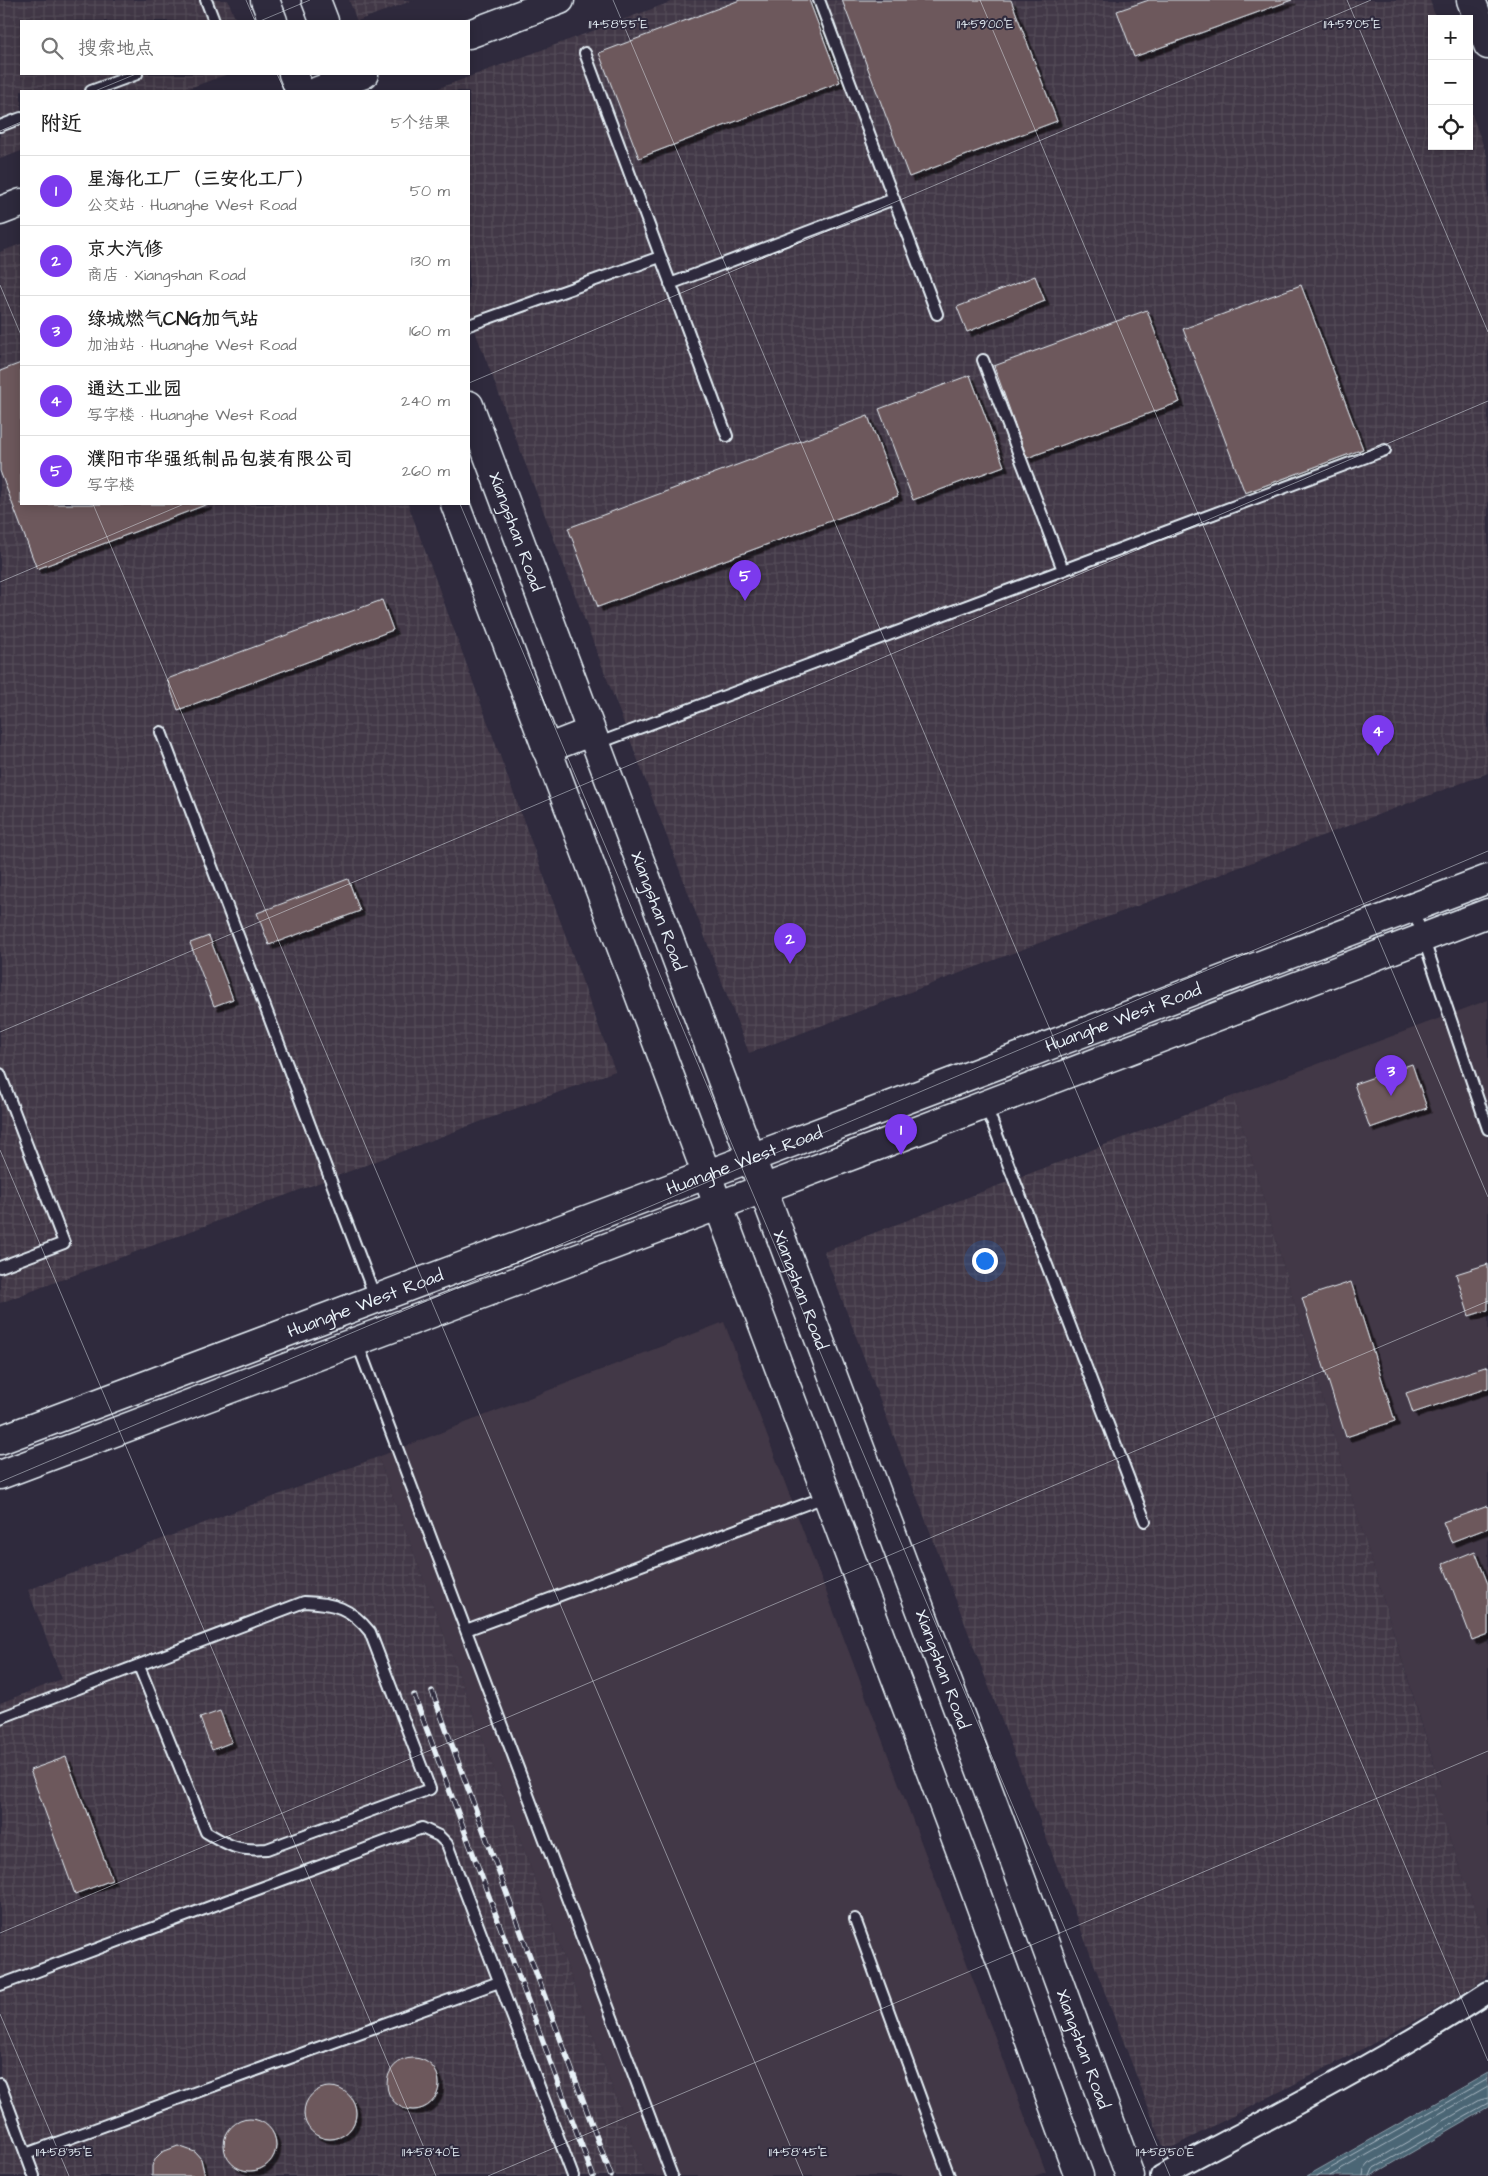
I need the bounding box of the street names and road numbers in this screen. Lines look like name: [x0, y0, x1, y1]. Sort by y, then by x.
street label: Xiangshan Road: [482, 468, 550, 595]
street label: Xiangshan Road: [624, 848, 692, 974]
street label: Huanghe West Road: [1042, 977, 1205, 1059]
street label: Huanghe West Road: [663, 1120, 826, 1202]
street label: Xiangshan Road: [766, 1227, 834, 1353]
street label: Huanghe West Road: [284, 1263, 447, 1344]
street label: Xiangshan Road: [909, 1606, 976, 1733]
street label: Xiangshan Road: [1050, 1986, 1116, 2112]

